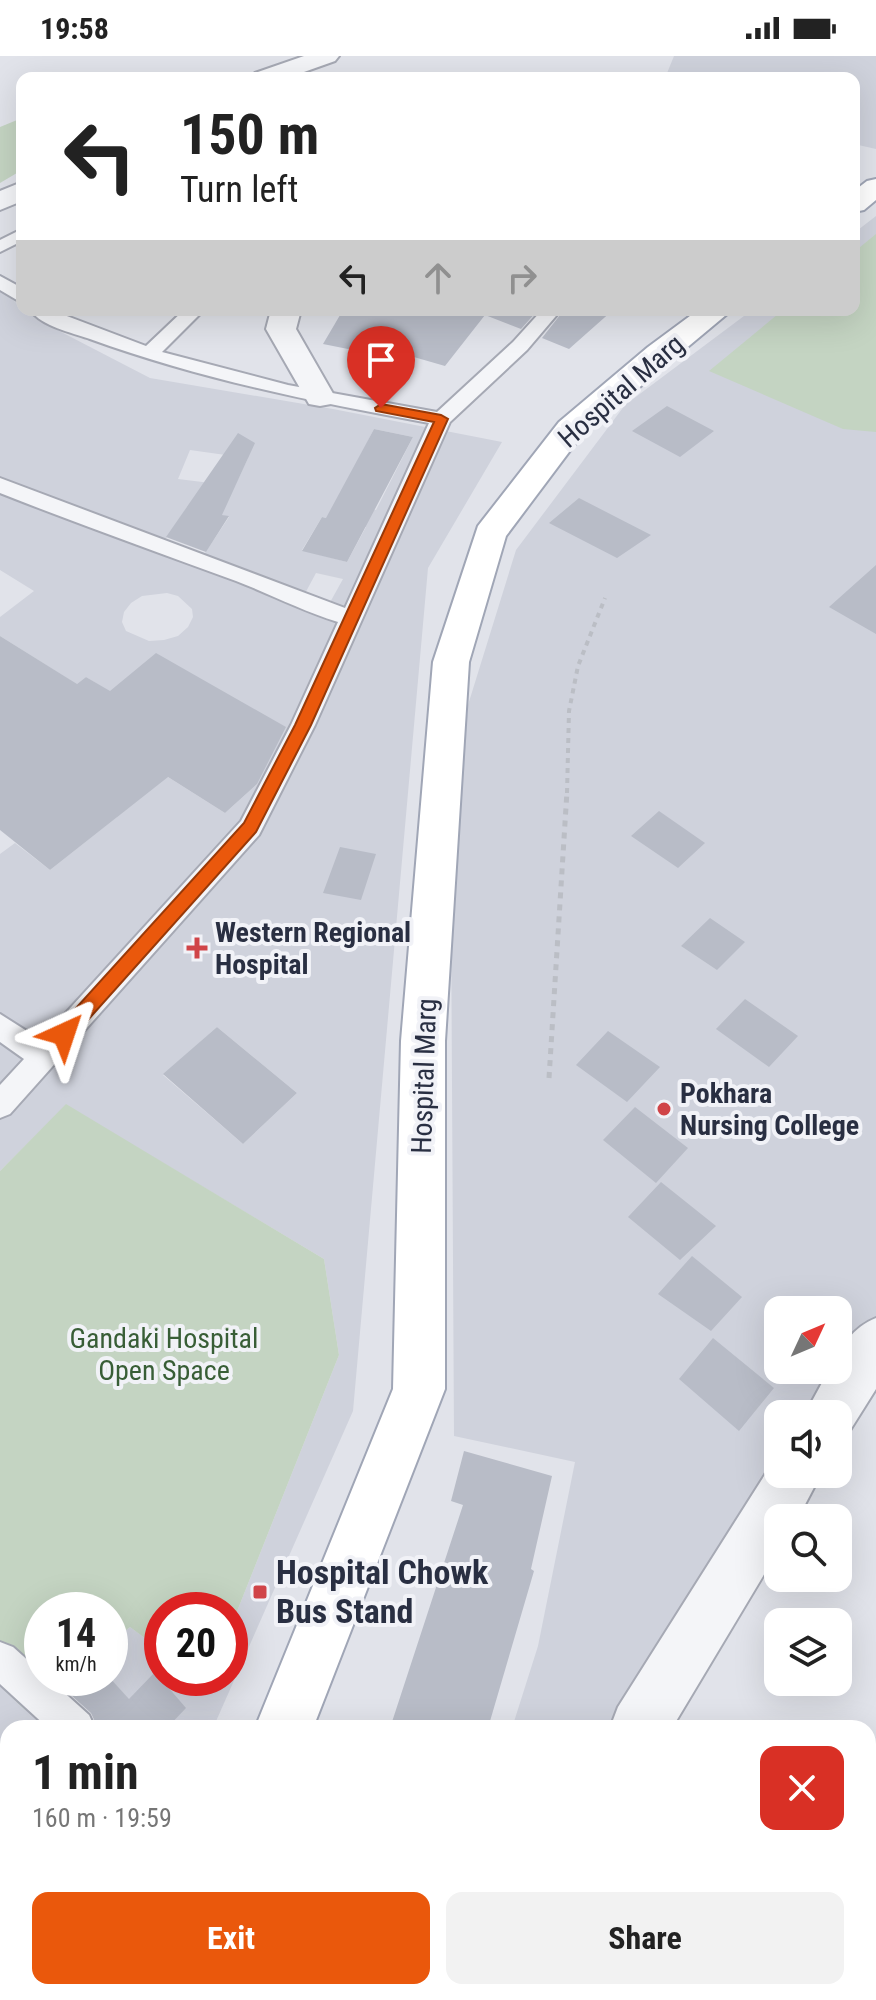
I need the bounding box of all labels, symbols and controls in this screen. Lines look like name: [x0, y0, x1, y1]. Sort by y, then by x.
text: 19:58: [40, 11, 109, 46]
text: 150 m: [180, 102, 319, 168]
icon: left: [48, 104, 152, 208]
text: Turn left: [180, 169, 298, 211]
icon: left: [332, 256, 376, 300]
icon: ahead: [416, 256, 460, 300]
icon: right: [500, 256, 544, 300]
pin: [347, 326, 415, 408]
street label: Hospital Marg: [551, 327, 691, 455]
icon: arrive: [359, 338, 403, 382]
place label: Western Regional Hospital: [215, 916, 411, 981]
marker: Western Regional Hospital: [186, 937, 208, 959]
position arrow: [22, 992, 106, 1076]
street label: Hospital Marg: [405, 998, 443, 1154]
place label: Pokhara Nursing College: [680, 1077, 859, 1142]
marker: Pokhara Nursing College: [655, 1100, 673, 1118]
north arrow: [764, 1296, 852, 1384]
map controls: [764, 1296, 852, 1696]
park label: Gandaki Hospital Open Space: [70, 1322, 258, 1387]
button: sound: [764, 1400, 852, 1488]
button: search: [764, 1504, 852, 1592]
place label: Hospital Chowk Bus Stand: [276, 1552, 489, 1631]
marker: Hospital Chowk Bus Stand: [251, 1583, 269, 1601]
speed limit sign: 20: [144, 1592, 248, 1696]
button: layers: [764, 1608, 852, 1696]
text: 14: [56, 1610, 96, 1657]
text: km/h: [55, 1652, 97, 1676]
text: 1 min: [32, 1744, 139, 1801]
button: close: [760, 1746, 844, 1830]
text: 160 m · 19:59: [32, 1803, 172, 1833]
button: Exit: [32, 1892, 430, 1984]
button: Share: [446, 1892, 844, 1984]

